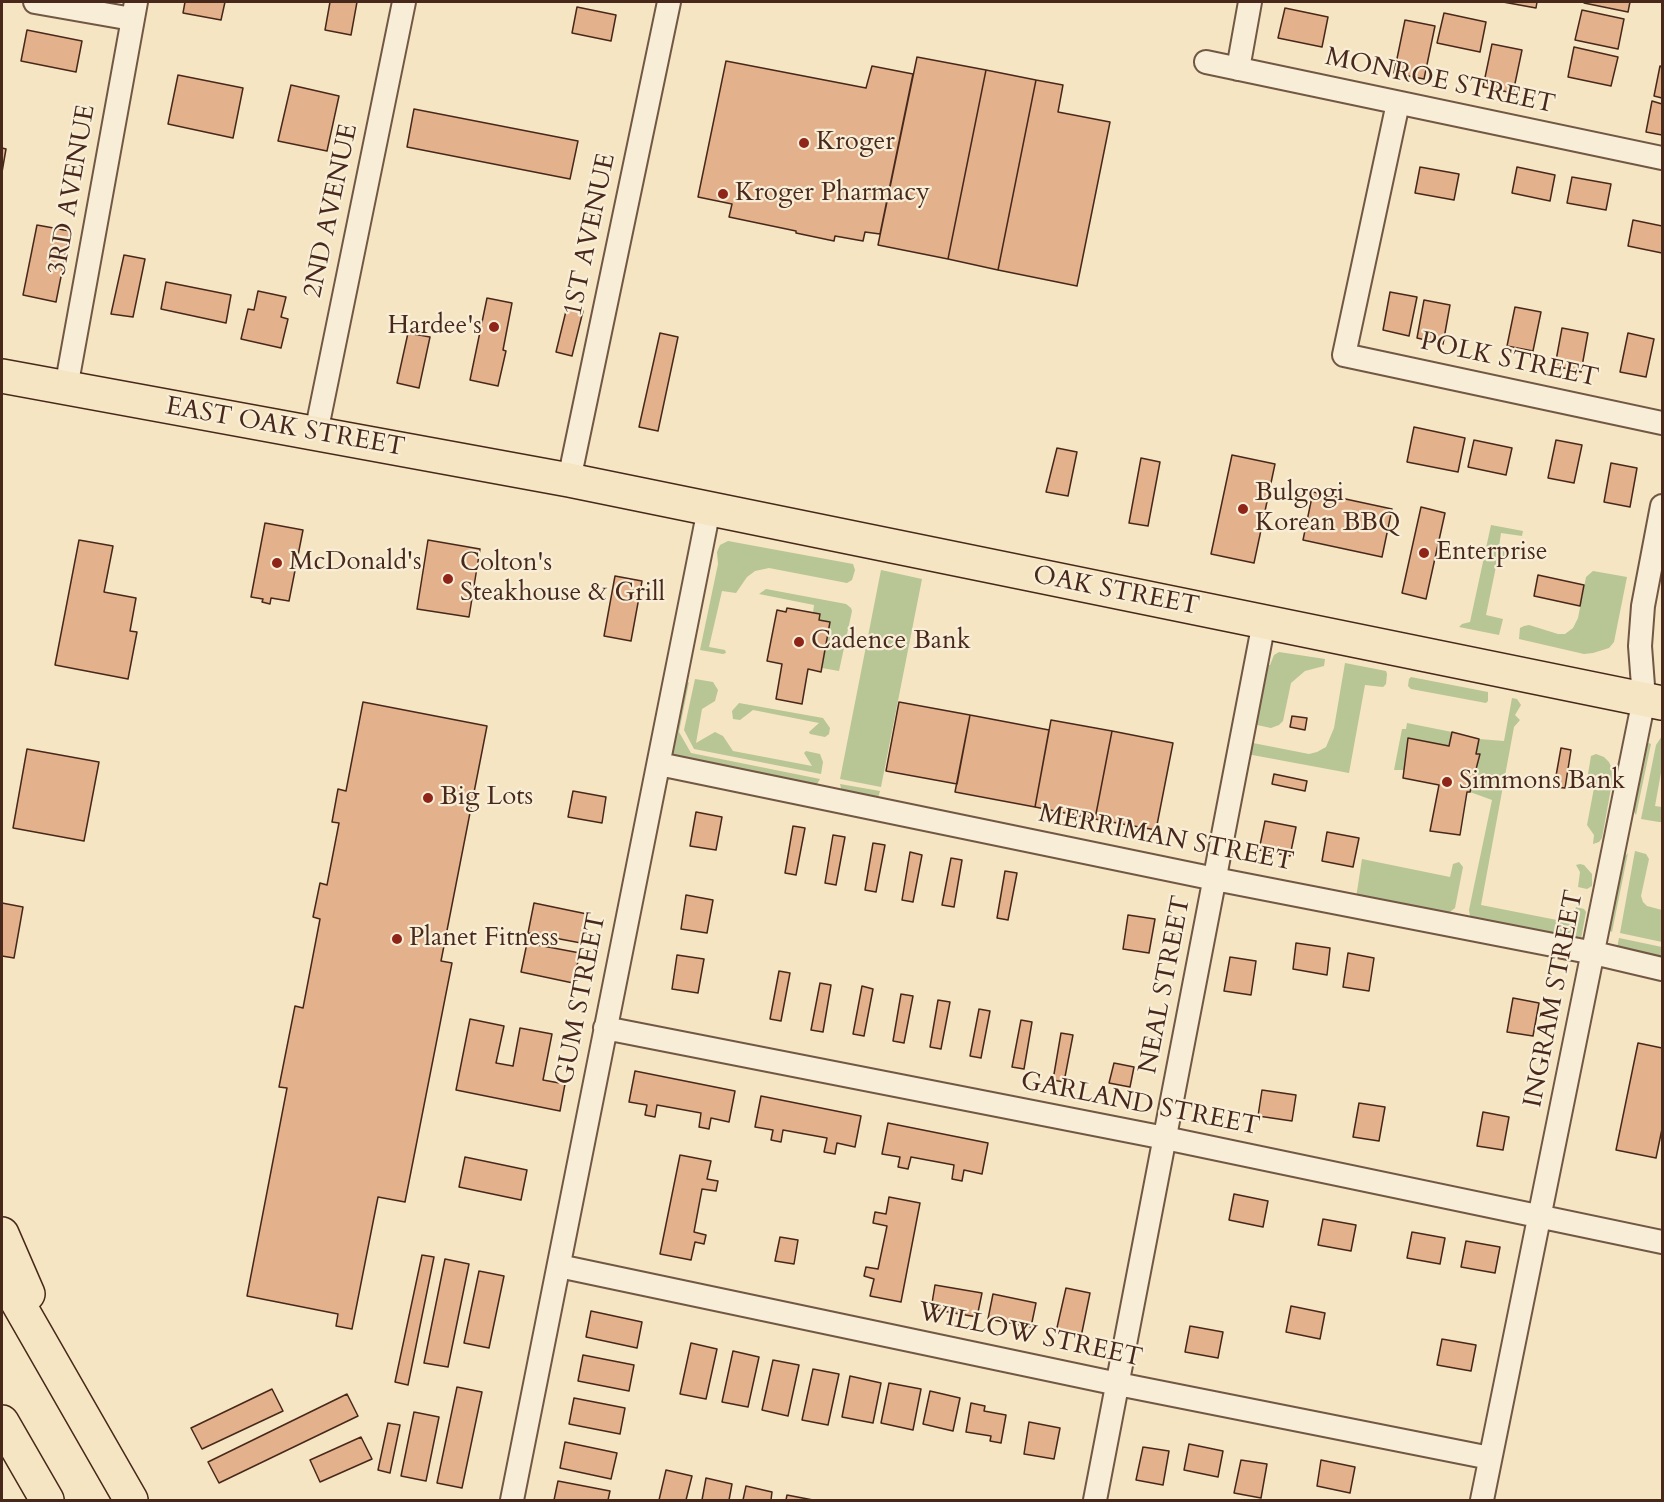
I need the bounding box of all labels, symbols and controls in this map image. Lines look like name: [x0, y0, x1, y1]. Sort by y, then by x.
street label: MONROE STREET: [1322, 42, 1558, 122]
street label: 3RD AVENUE: [43, 102, 103, 278]
street label: 2ND AVENUE: [298, 121, 366, 301]
place label: Kroger: [816, 127, 895, 159]
marker: Kroger: [797, 136, 811, 150]
street label: 1ST AVENUE: [559, 151, 623, 319]
place label: Kroger Pharmacy: [735, 178, 930, 210]
marker: Kroger Pharmacy: [716, 187, 730, 201]
place label: Hardee's: [387, 311, 482, 343]
marker: Hardee's: [487, 320, 501, 334]
street label: POLK STREET: [1417, 327, 1601, 395]
street label: EAST OAK STREET: [163, 392, 407, 464]
place label: Bulgogi Korean BBQ: [1255, 478, 1400, 540]
marker: Bulgogi Korean BBQ: [1236, 502, 1250, 516]
place label: Enterprise: [1436, 537, 1547, 569]
marker: Enterprise: [1417, 546, 1431, 560]
place label: McDonald's: [289, 547, 422, 579]
place label: Colton's Steakhouse & Grill: [460, 548, 665, 610]
marker: McDonald's: [270, 556, 284, 570]
street label: OAK STREET: [1030, 561, 1202, 623]
marker: Colton's Steakhouse & Grill: [441, 572, 455, 586]
place label: Cadence Bank: [811, 626, 971, 658]
marker: Cadence Bank: [792, 635, 806, 649]
place label: Simmons Bank: [1459, 766, 1625, 798]
marker: Simmons Bank: [1440, 775, 1454, 789]
place label: Big Lots: [440, 782, 533, 814]
marker: Big Lots: [421, 791, 435, 805]
street label: MERRIMAN STREET: [1036, 799, 1296, 879]
street label: INGRAM STREET: [1519, 888, 1591, 1110]
street label: NEAL STREET: [1133, 893, 1199, 1077]
street label: GUM STREET: [550, 910, 614, 1088]
place label: Planet Fitness: [409, 923, 558, 955]
marker: Planet Fitness: [390, 932, 404, 946]
street label: GARLAND STREET: [1018, 1067, 1262, 1143]
street label: WILLOW STREET: [915, 1297, 1145, 1375]

